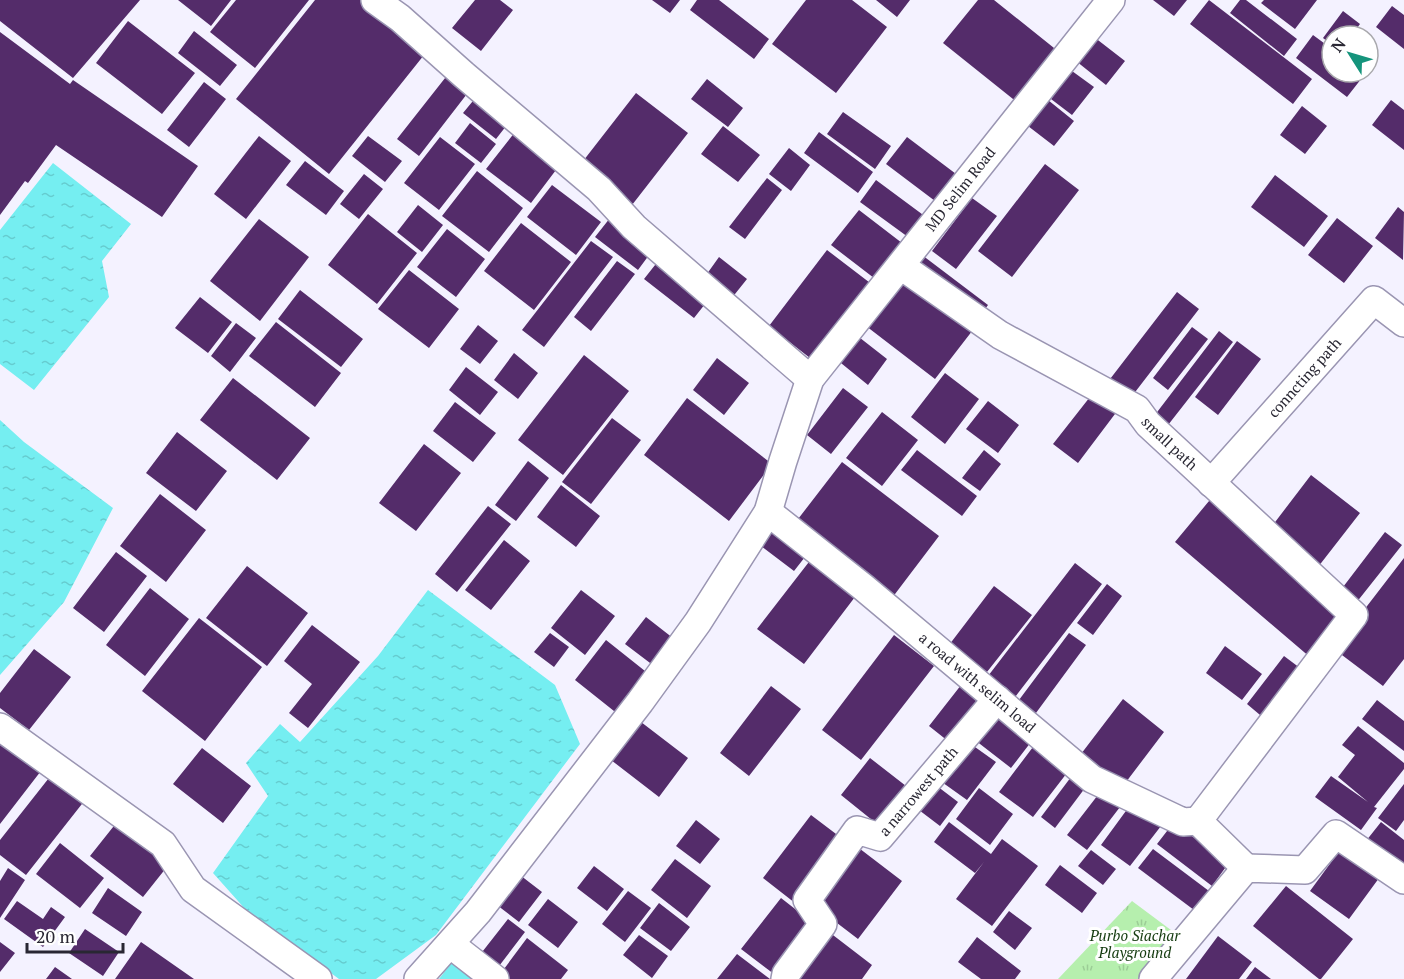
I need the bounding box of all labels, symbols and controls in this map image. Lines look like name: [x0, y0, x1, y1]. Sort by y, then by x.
north arrow: [1320, 24, 1380, 84]
text: N: [1326, 34, 1350, 56]
street label: MD Selim Road: [920, 143, 999, 235]
street label: conncting path: [1263, 333, 1345, 421]
street label: small path: [1137, 413, 1203, 474]
street label: a road with selim load: [915, 627, 1040, 737]
street label: a narrowest path: [874, 741, 962, 840]
scale bar: [27, 916, 123, 954]
text: 20 m: [36, 924, 76, 948]
park label: Purbo Siachar Playground: [1089, 925, 1181, 962]

